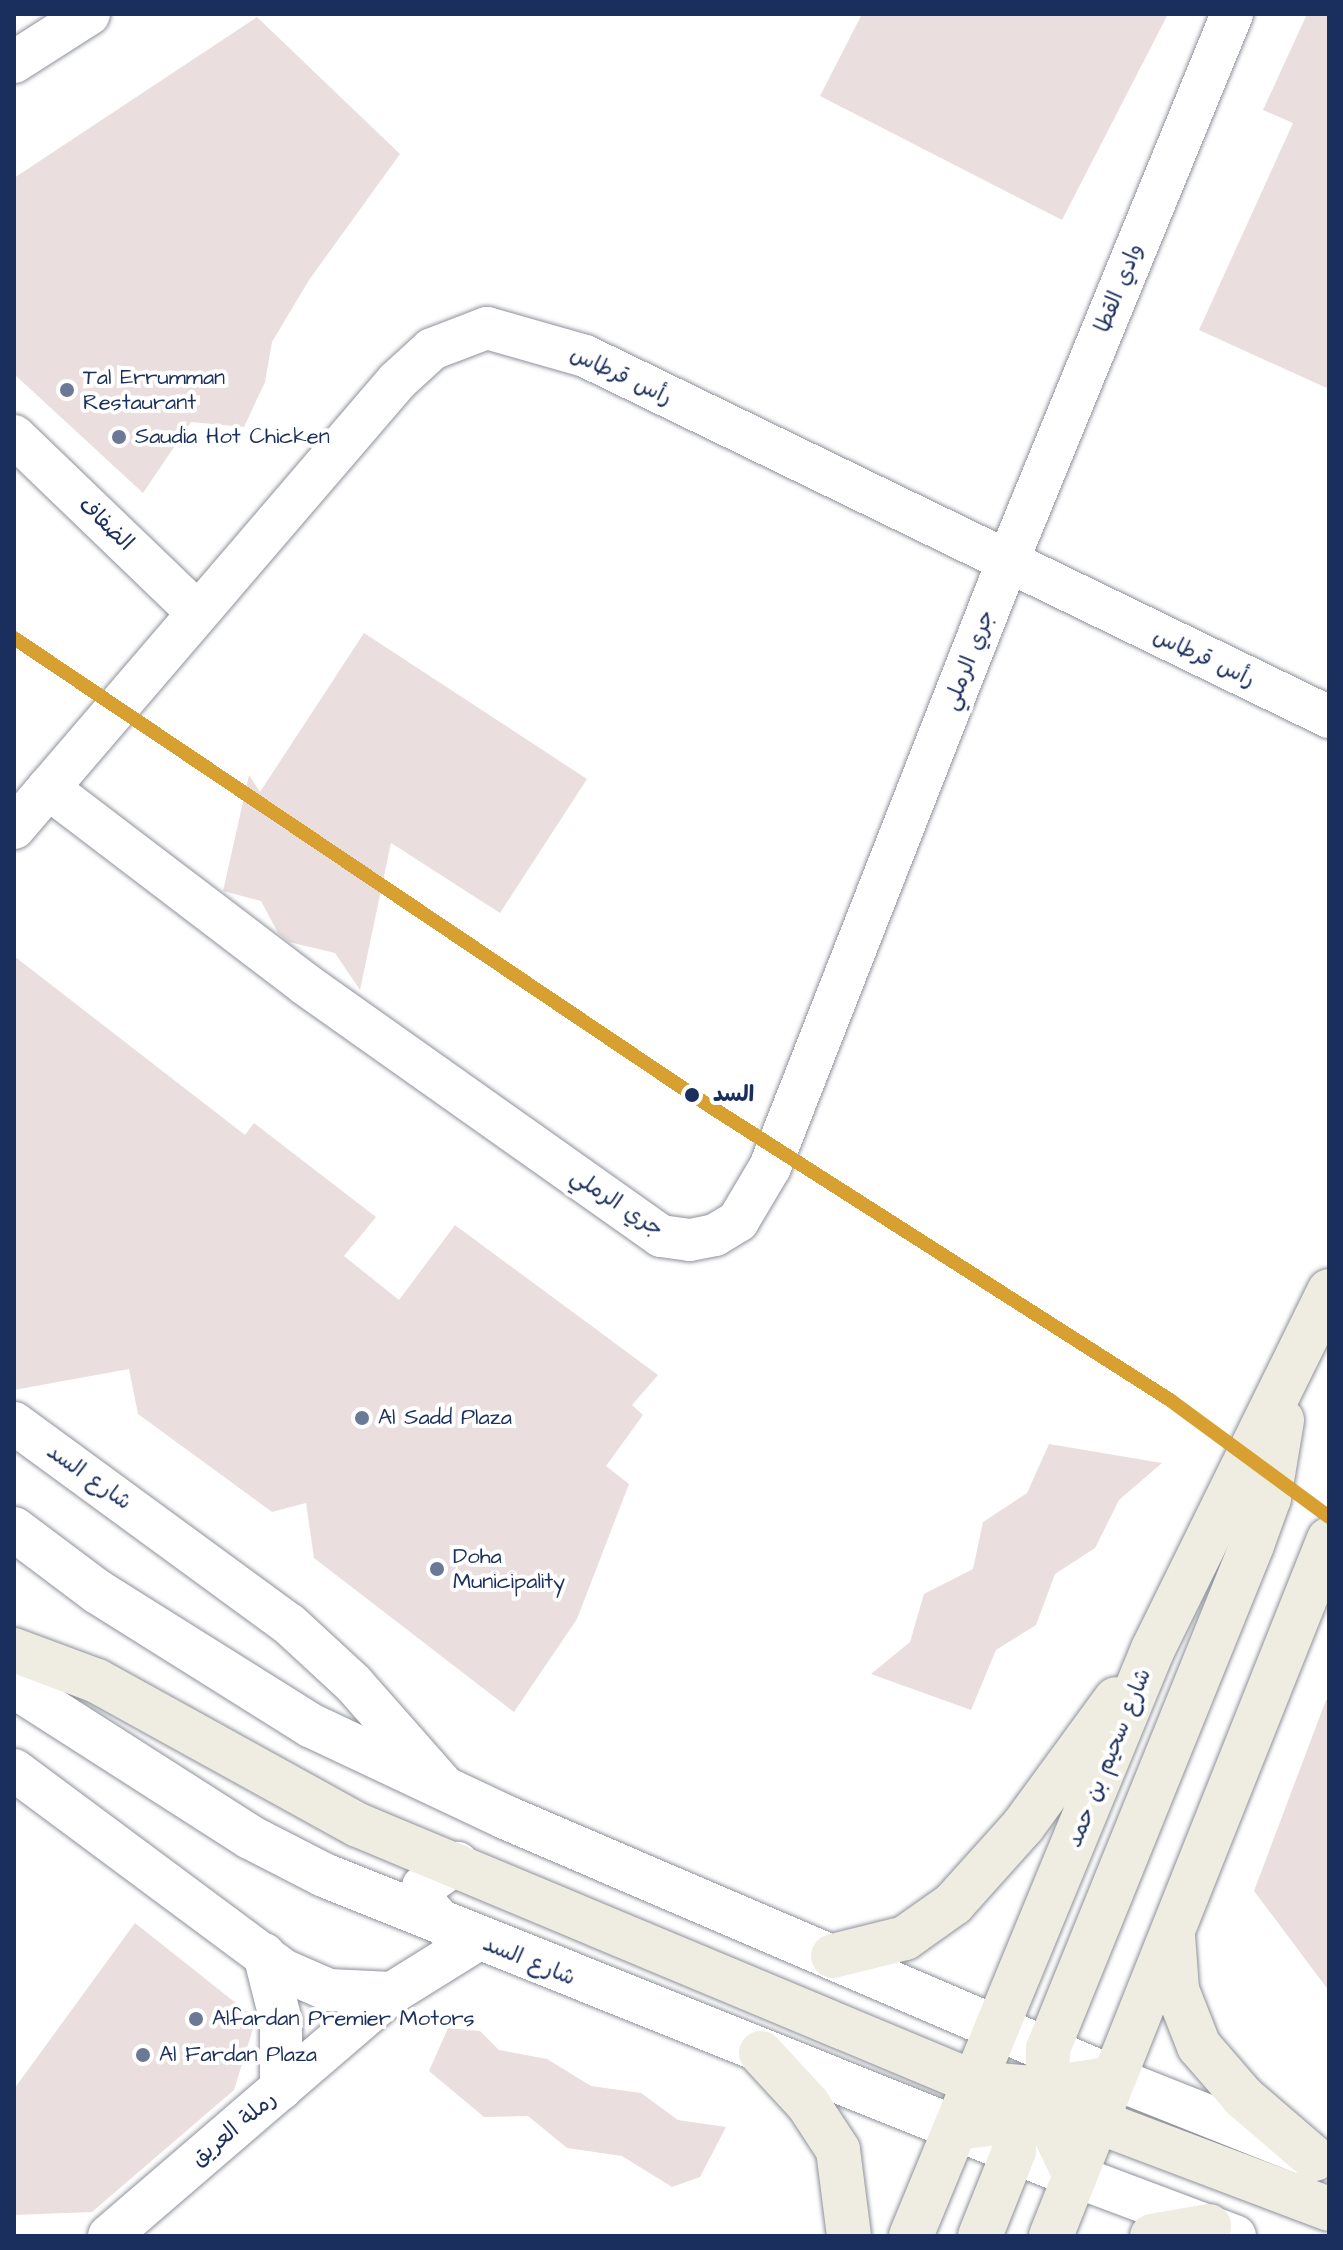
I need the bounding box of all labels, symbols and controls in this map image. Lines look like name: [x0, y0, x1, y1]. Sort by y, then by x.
street label: وادي القطا: [1089, 240, 1149, 336]
street label: رأس قرطاس: [566, 341, 676, 411]
place label: Tal Errumman Restaurant: [83, 364, 225, 416]
marker: Tal Errumman Restaurant: [58, 381, 76, 399]
place label: Saudia Hot Chicken: [135, 424, 330, 450]
marker: Saudia Hot Chicken: [110, 428, 128, 446]
street label: الضفاف: [73, 492, 139, 556]
street label: جري الرملي: [938, 606, 1000, 714]
street label: رأس قرطاس: [1149, 623, 1259, 693]
marker: السد: [678, 1081, 706, 1109]
place label: السد: [713, 1082, 754, 1108]
street label: جري الرملي: [566, 1163, 668, 1243]
place label: Al Sadd Plaza: [378, 1405, 512, 1431]
marker: Al Sadd Plaza: [353, 1409, 371, 1427]
street label: شارع السد: [42, 1438, 136, 1516]
place label: Doha Municipality: [453, 1543, 565, 1594]
marker: Doha Municipality: [428, 1560, 446, 1578]
street label: شارع سحيم بن حمد: [1061, 1665, 1157, 1851]
street label: شارع السد: [479, 1931, 579, 1991]
place label: Alfardan Premier Motors: [212, 2006, 475, 2032]
marker: Alfardan Premier Motors: [187, 2010, 205, 2028]
place label: Al Fardan Plaza: [159, 2042, 317, 2068]
marker: Al Fardan Plaza: [134, 2046, 152, 2064]
street label: رملة العريق: [186, 2086, 282, 2172]

